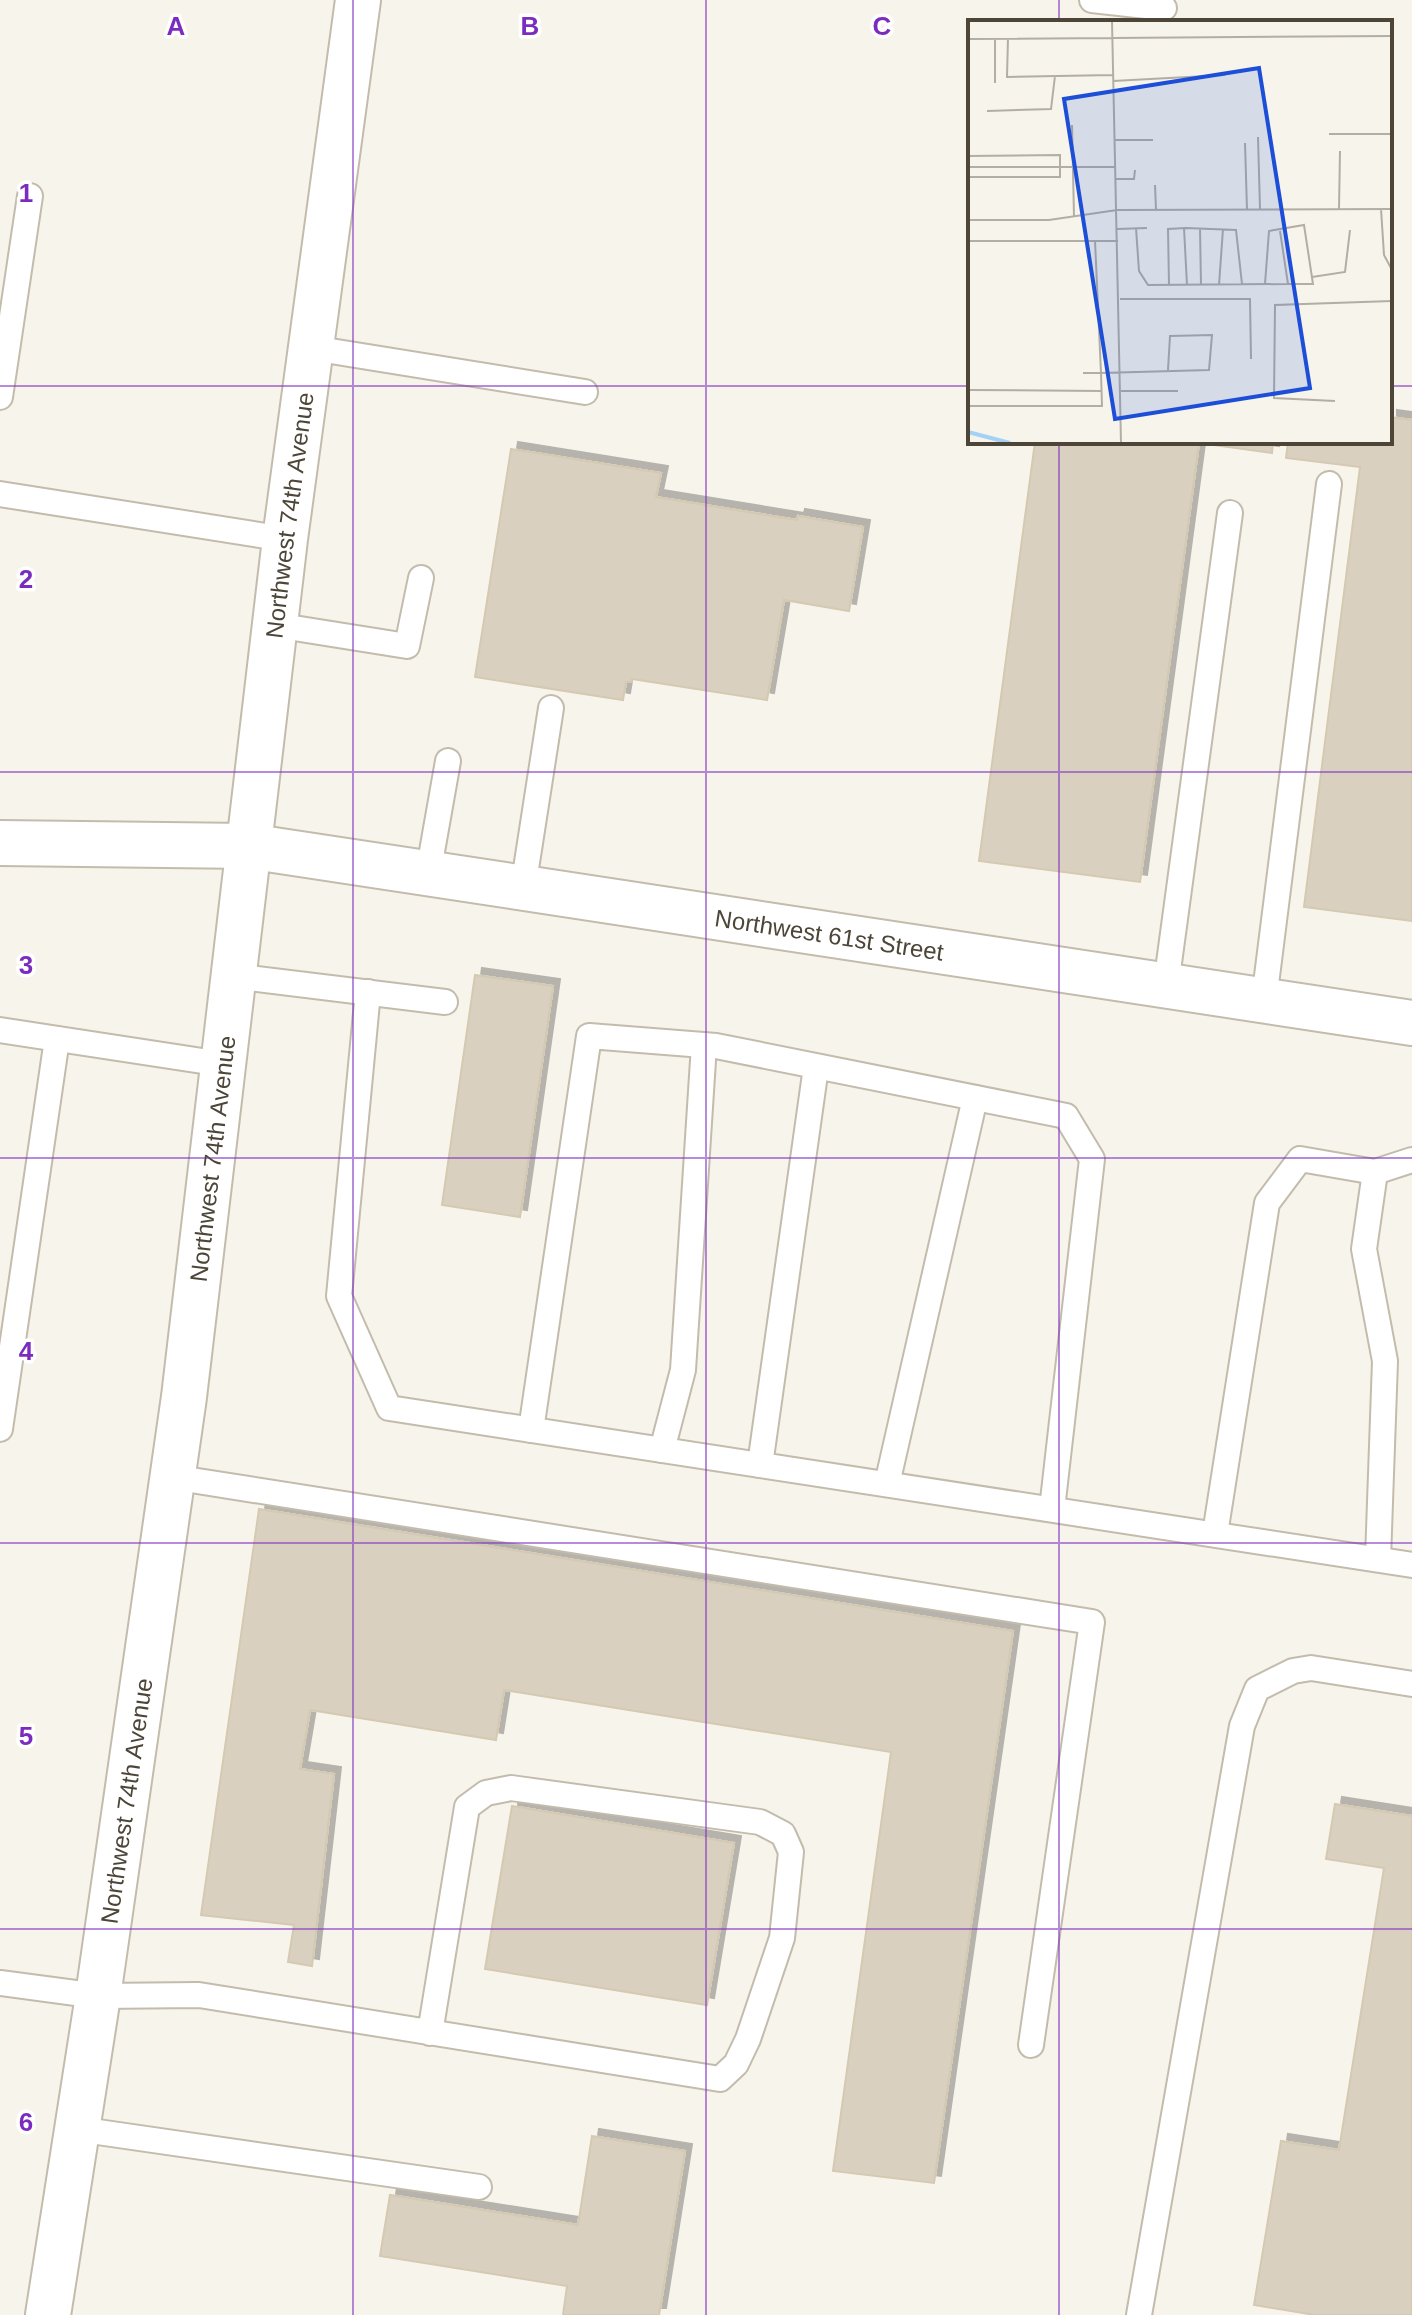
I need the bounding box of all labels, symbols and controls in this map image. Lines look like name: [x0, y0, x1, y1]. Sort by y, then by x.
text: A: [167, 11, 186, 41]
text: B: [521, 11, 539, 41]
text: C: [873, 11, 892, 41]
inset map: [968, 20, 1392, 444]
text: 1: [19, 178, 33, 208]
street label: Northwest 74th Avenue: [260, 391, 318, 640]
text: 2: [19, 564, 33, 594]
street label: Northwest 61st Street: [713, 904, 946, 965]
text: 3: [19, 950, 33, 980]
street label: Northwest 74th Avenue: [184, 1034, 240, 1283]
text: 4: [19, 1336, 34, 1366]
street label: Northwest 74th Avenue: [95, 1676, 157, 1926]
text: 5: [19, 1721, 33, 1751]
text: 6: [19, 2107, 33, 2137]

